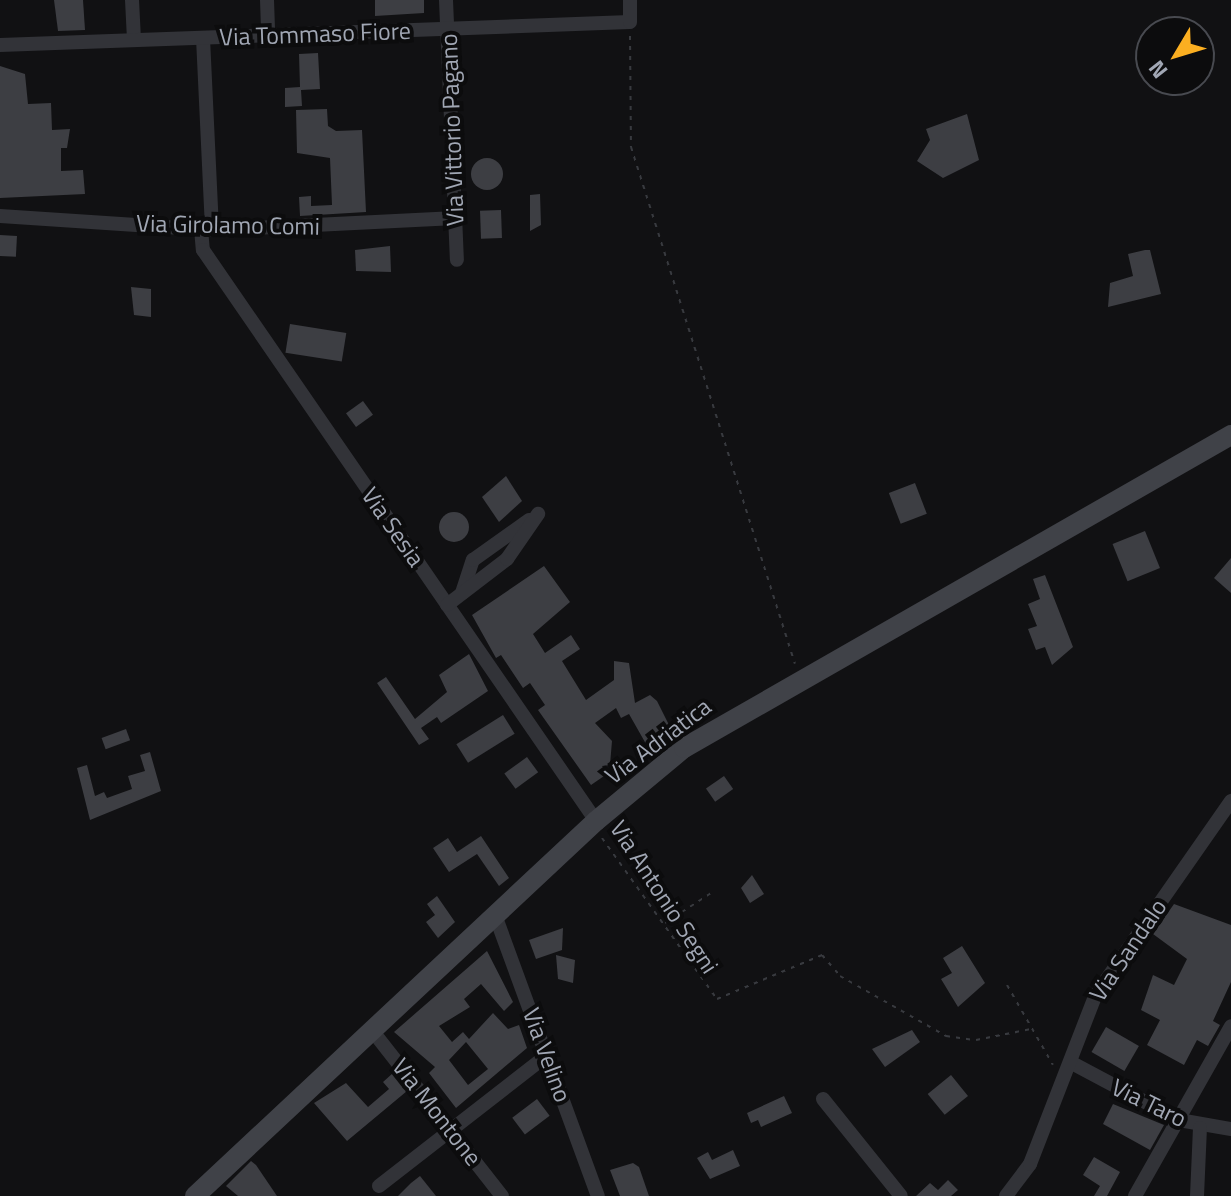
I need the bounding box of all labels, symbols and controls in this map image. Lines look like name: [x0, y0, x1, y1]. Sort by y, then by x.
street label: Via Tommaso Fiore: [219, 16, 411, 52]
north arrow: [1135, 16, 1215, 96]
street label: Via Vittorio Pagano: [434, 33, 470, 227]
text: N: [1140, 53, 1176, 86]
street label: Via Girolamo Comi: [136, 209, 320, 241]
street label: Via Sesia: [355, 482, 431, 572]
street label: Via Adriatica: [599, 692, 717, 790]
street label: Via Antonio Segni: [604, 815, 724, 979]
street label: Via Sandalo: [1083, 893, 1173, 1007]
street label: Via Velino: [517, 1004, 577, 1106]
street label: Via Montone: [386, 1053, 488, 1171]
street label: Via Taro: [1107, 1073, 1191, 1133]

